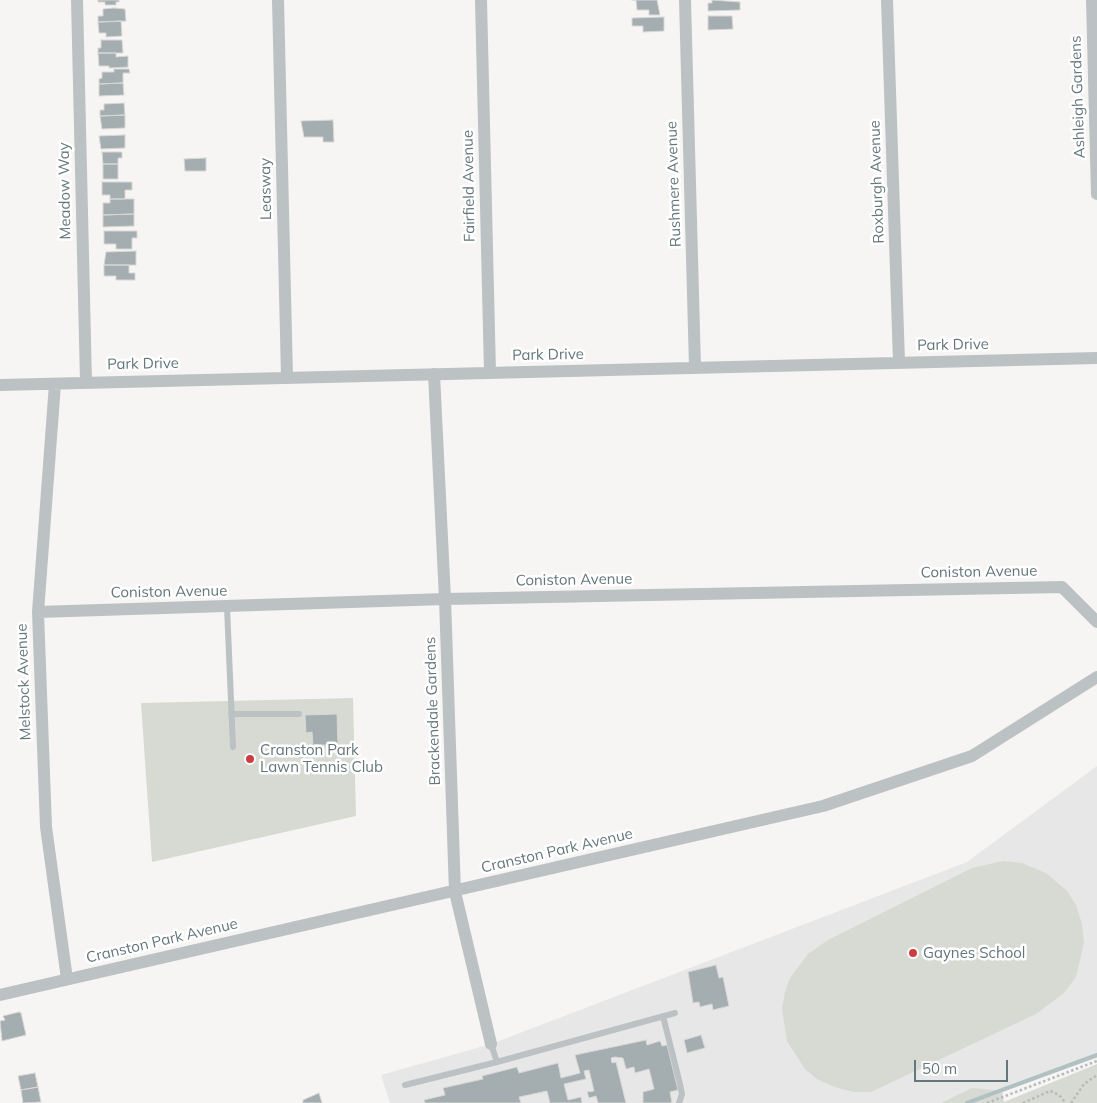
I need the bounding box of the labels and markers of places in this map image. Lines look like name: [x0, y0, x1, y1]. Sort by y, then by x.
place label: Cranston Park Lawn Tennis Club: [260, 741, 383, 776]
marker: Cranston Park Lawn Tennis Club: [244, 753, 256, 765]
place label: Gaynes School: [923, 944, 1025, 962]
marker: Gaynes School: [907, 947, 919, 959]

